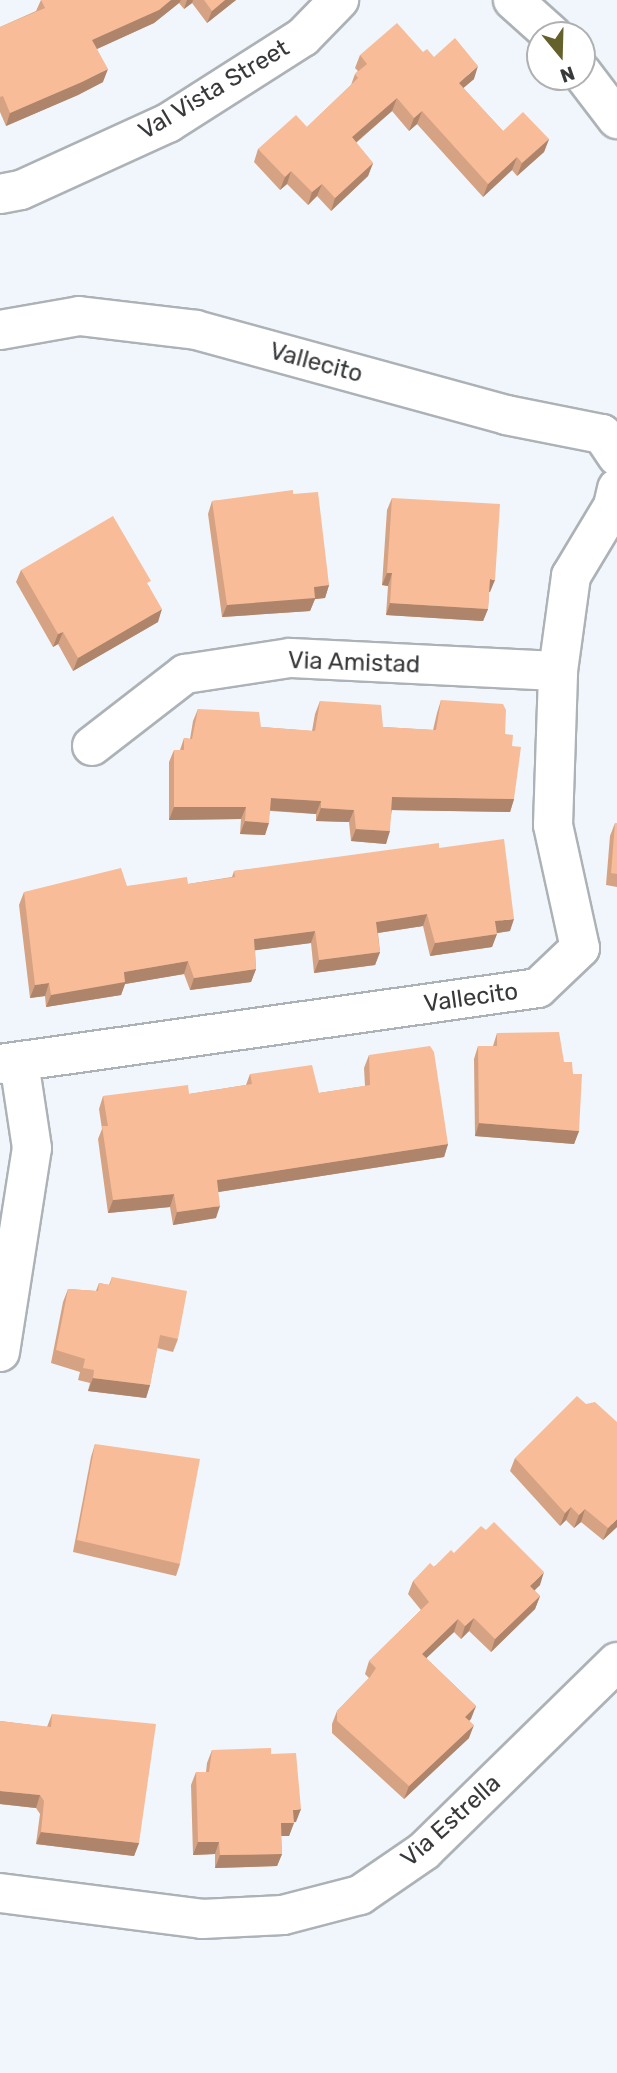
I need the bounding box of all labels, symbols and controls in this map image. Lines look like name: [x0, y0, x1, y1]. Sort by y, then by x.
north arrow: [526, 21, 596, 91]
street label: Val Vista Street: [133, 34, 295, 146]
text: N: [557, 61, 578, 88]
street label: Vallecito: [266, 337, 366, 389]
street label: Via Amistad: [287, 646, 421, 680]
street label: Vallecito: [422, 977, 520, 1019]
street label: Via Estrella: [395, 1769, 507, 1873]

